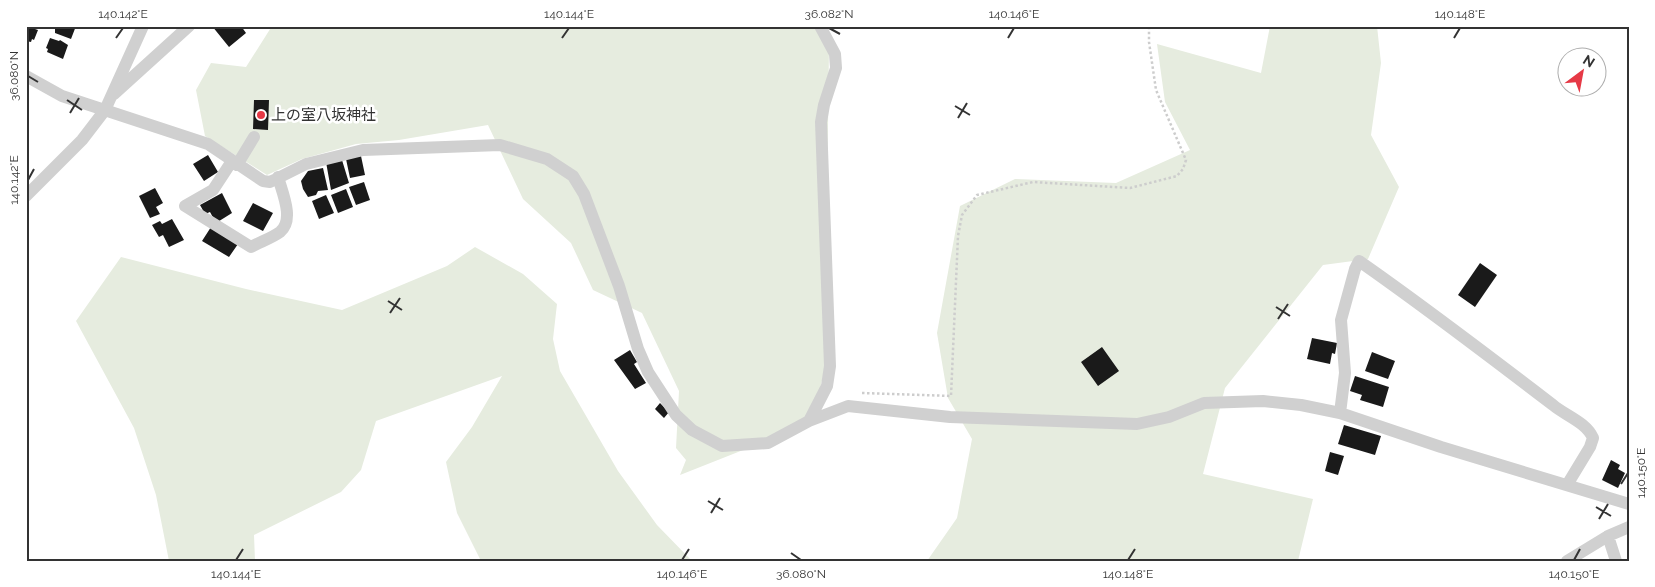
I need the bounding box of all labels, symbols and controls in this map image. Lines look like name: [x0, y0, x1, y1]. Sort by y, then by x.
text: 140.142°E: [98, 7, 148, 21]
text: 140.144°E: [544, 7, 594, 21]
text: 36.082°N: [805, 7, 853, 21]
text: 140.146°E: [989, 7, 1039, 21]
text: 140.148°E: [1435, 7, 1485, 21]
north arrow: [1558, 48, 1608, 98]
text: 36.080°N: [7, 51, 21, 101]
text: N: [1580, 51, 1598, 71]
place label: 上の室八坂神社: [271, 106, 376, 124]
marker: 上の室八坂神社: [255, 109, 267, 121]
text: 140.142°E: [7, 155, 21, 205]
text: 140.150°E: [1634, 448, 1648, 498]
text: 140.144°E: [211, 567, 261, 581]
text: 140.146°E: [657, 567, 707, 581]
text: 36.080°N: [776, 567, 826, 581]
text: 140.148°E: [1103, 567, 1153, 581]
text: 140.150°E: [1549, 567, 1599, 581]

